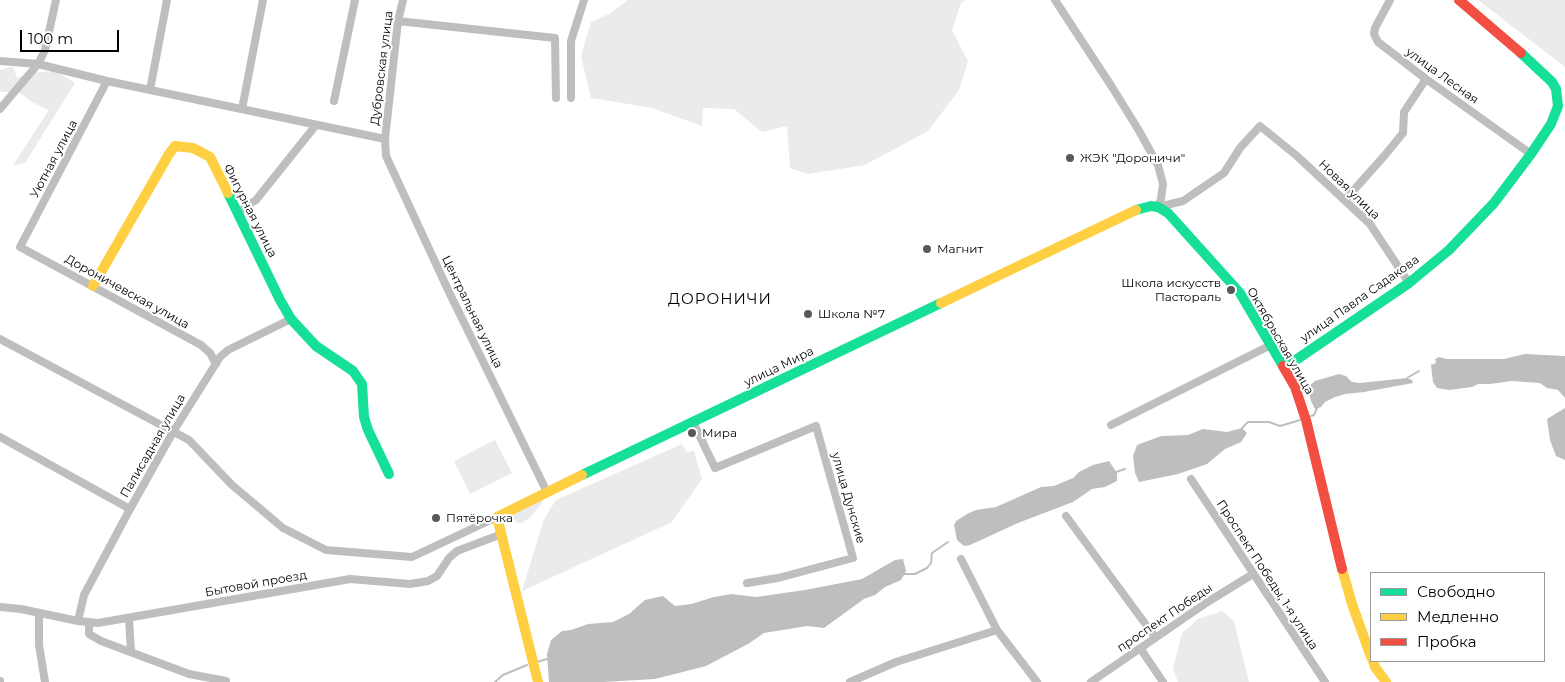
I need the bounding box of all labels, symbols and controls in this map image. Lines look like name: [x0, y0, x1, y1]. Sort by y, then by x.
street label: Дубровская улица: [368, 10, 396, 126]
scale bar: [22, 20, 121, 52]
text: 100 m: [28, 29, 73, 48]
street label: улица Лесная: [1403, 45, 1481, 107]
street label: Уютная улица: [27, 117, 81, 201]
place label: ЖЭК "Дороничи": [1080, 151, 1185, 165]
marker: ЖЭК "Дороничи": [1064, 152, 1076, 164]
street label: Новая улица: [1315, 157, 1383, 223]
street label: Фигурная улица: [220, 162, 280, 260]
place label: Магнит: [937, 242, 983, 256]
marker: Магнит: [921, 243, 933, 255]
street label: Дороничевская улица: [62, 252, 192, 332]
street label: Центральная улица: [438, 253, 506, 371]
street label: улица Павла Садакова: [1298, 253, 1422, 345]
place label: Школа искусств Пастораль: [1121, 276, 1221, 304]
marker: Школа искусств Пастораль: [1225, 284, 1237, 296]
street label: Октябрьская улица: [1243, 285, 1317, 397]
district label: ДОРОНИЧИ: [667, 291, 773, 309]
place label: Школа №7: [818, 307, 885, 321]
marker: Школа №7: [802, 308, 814, 320]
street label: улица Мира: [742, 344, 816, 390]
street label: Палисадная улица: [117, 392, 189, 500]
place label: Мира: [702, 426, 737, 440]
marker: Мира: [686, 427, 698, 439]
street label: улица Дунские: [828, 451, 868, 545]
street label: Проспект Победы, 1-я улица: [1213, 497, 1321, 653]
place label: Пятёрочка: [446, 511, 513, 525]
marker: Пятёрочка: [430, 512, 442, 524]
street label: Бытовой проезд: [204, 568, 308, 600]
legend: [1370, 572, 1545, 662]
street label: проспект Победы: [1115, 581, 1215, 655]
text: Свободно: [1417, 582, 1495, 601]
text: Медленно: [1417, 607, 1499, 626]
text: Пробка: [1417, 632, 1476, 651]

